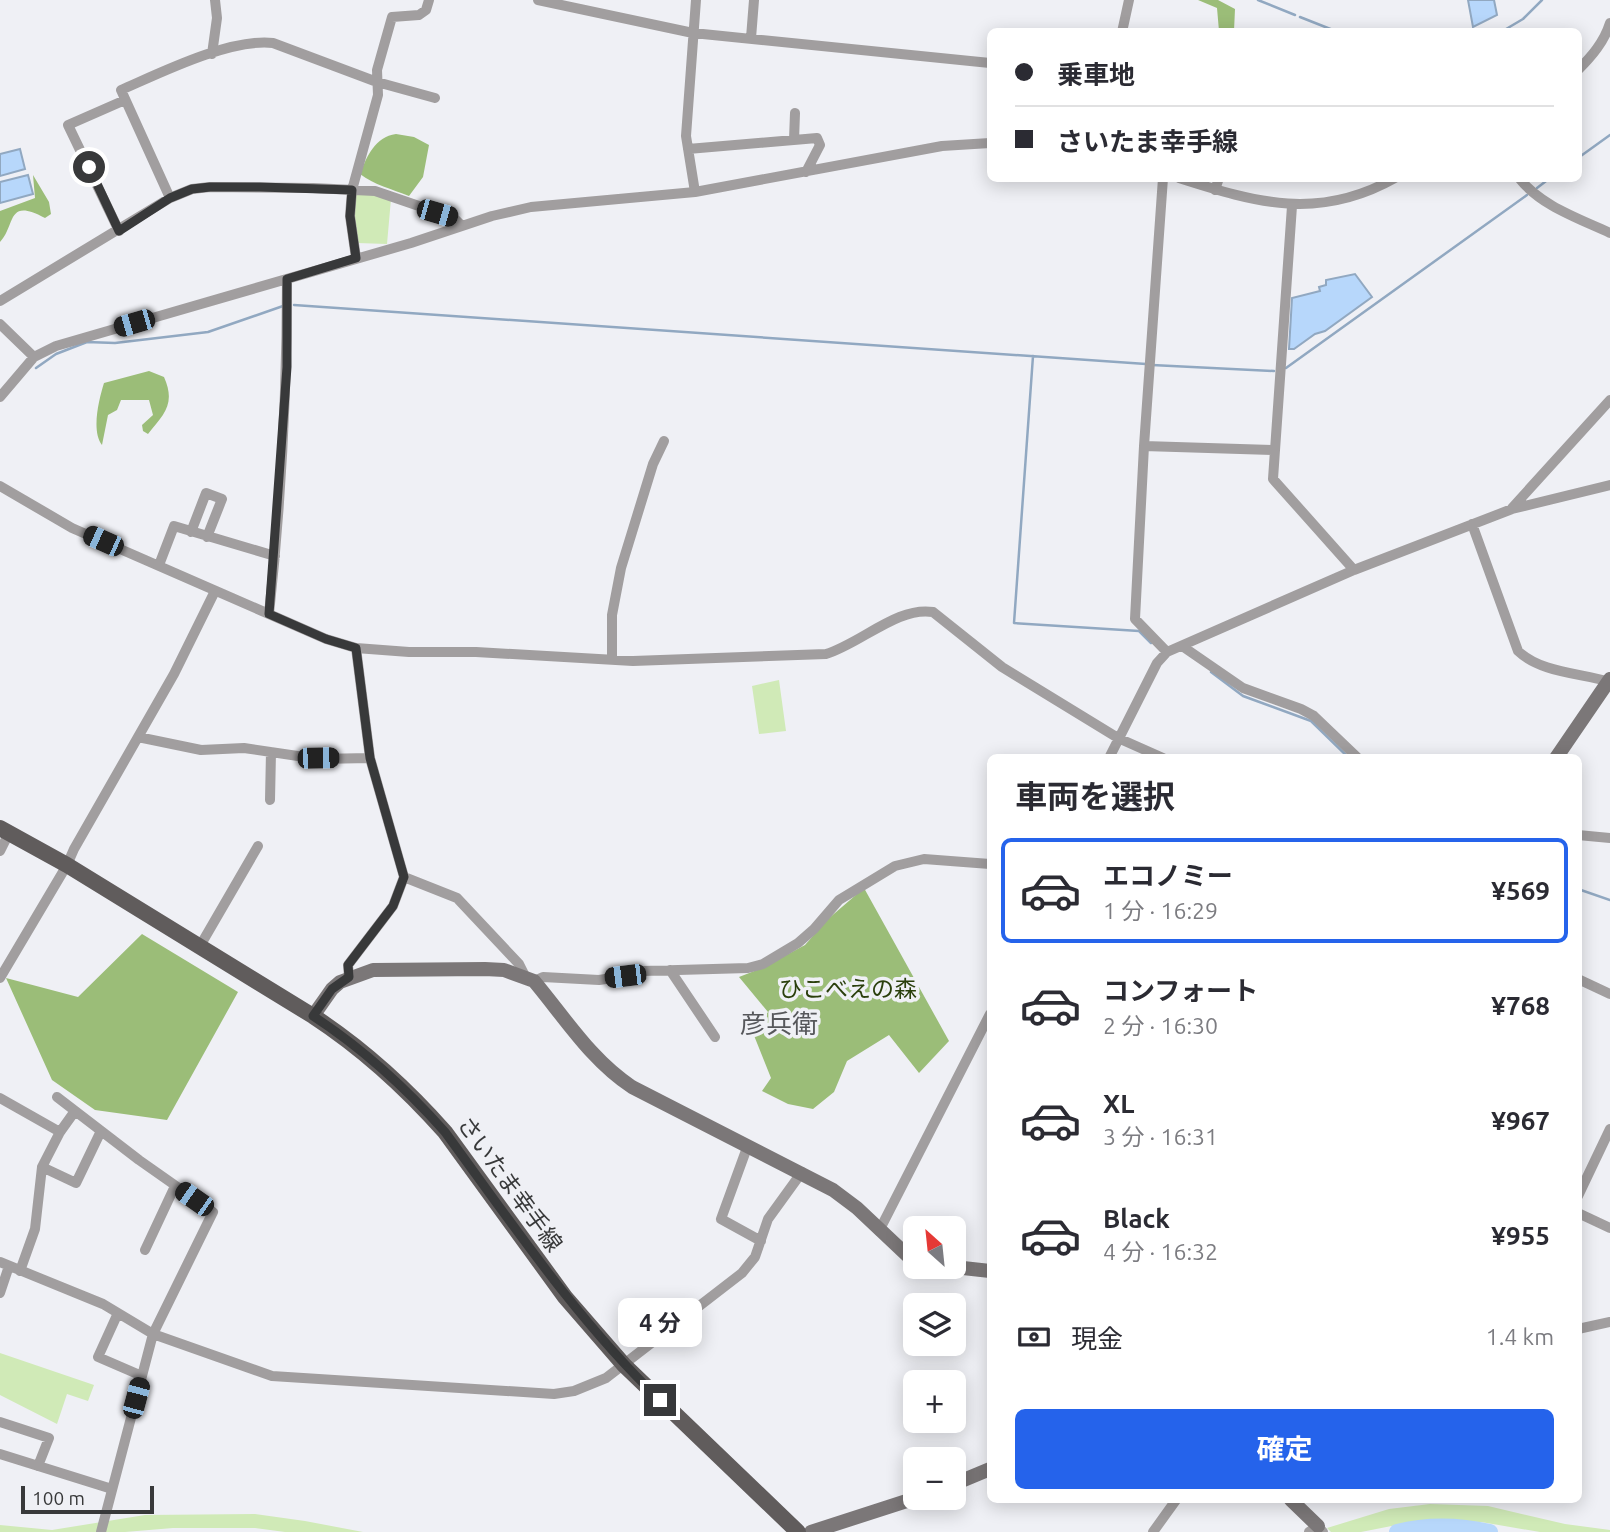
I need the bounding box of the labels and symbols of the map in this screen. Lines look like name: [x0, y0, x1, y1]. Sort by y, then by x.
route start: [73, 151, 105, 183]
car: [414, 197, 461, 229]
car: [111, 307, 158, 339]
car: [80, 523, 127, 559]
car: [297, 747, 340, 769]
car: [603, 963, 648, 989]
park label: ひこべえの森: [779, 976, 917, 1001]
district label: 彦兵衛: [740, 1009, 818, 1038]
street label: さいたま幸手線: [453, 1112, 568, 1256]
car: [171, 1178, 218, 1220]
north arrow: [903, 1216, 966, 1279]
callout: 4 分: [618, 1298, 702, 1348]
car: [121, 1375, 152, 1421]
route end: [644, 1384, 676, 1416]
scale bar: [21, 1483, 154, 1515]

